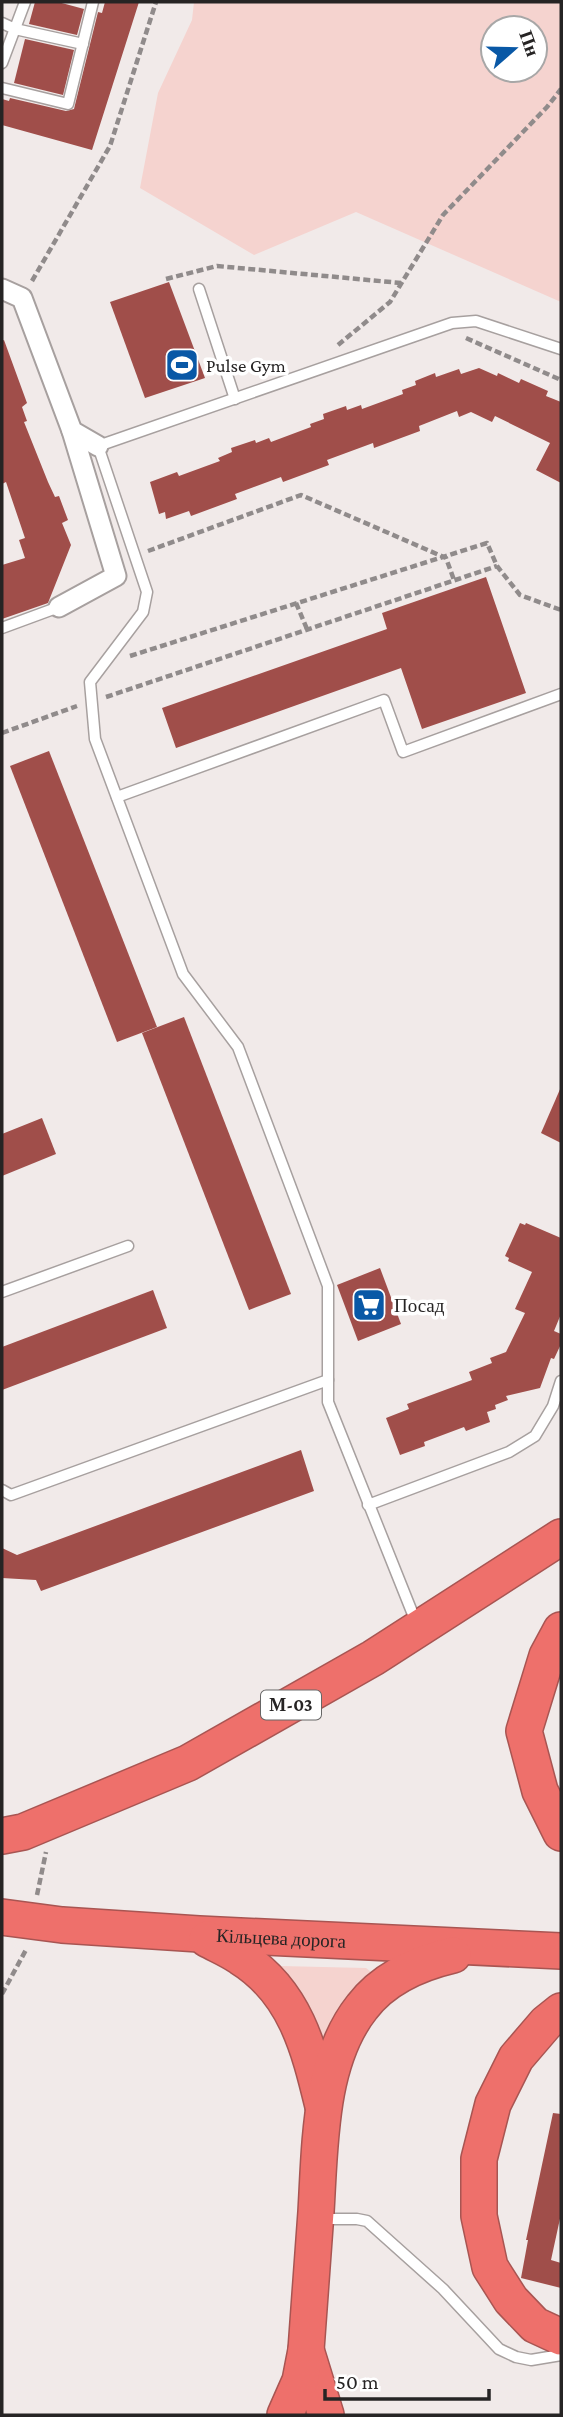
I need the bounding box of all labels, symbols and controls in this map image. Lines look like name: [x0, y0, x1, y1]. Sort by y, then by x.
north arrow: [479, 14, 549, 84]
text: Пн: [515, 28, 544, 59]
sports icon: Pulse Gym: [163, 346, 201, 384]
place label: Pulse Gym: [206, 355, 286, 376]
supermarket icon: Посад: [350, 1286, 388, 1324]
place label: Посад: [394, 1295, 445, 1316]
road number: М-03: [261, 1690, 321, 1720]
street label: Кільцева дорога: [216, 1925, 347, 1952]
scale bar: [325, 2358, 490, 2402]
text: 50 m: [336, 2370, 379, 2394]

